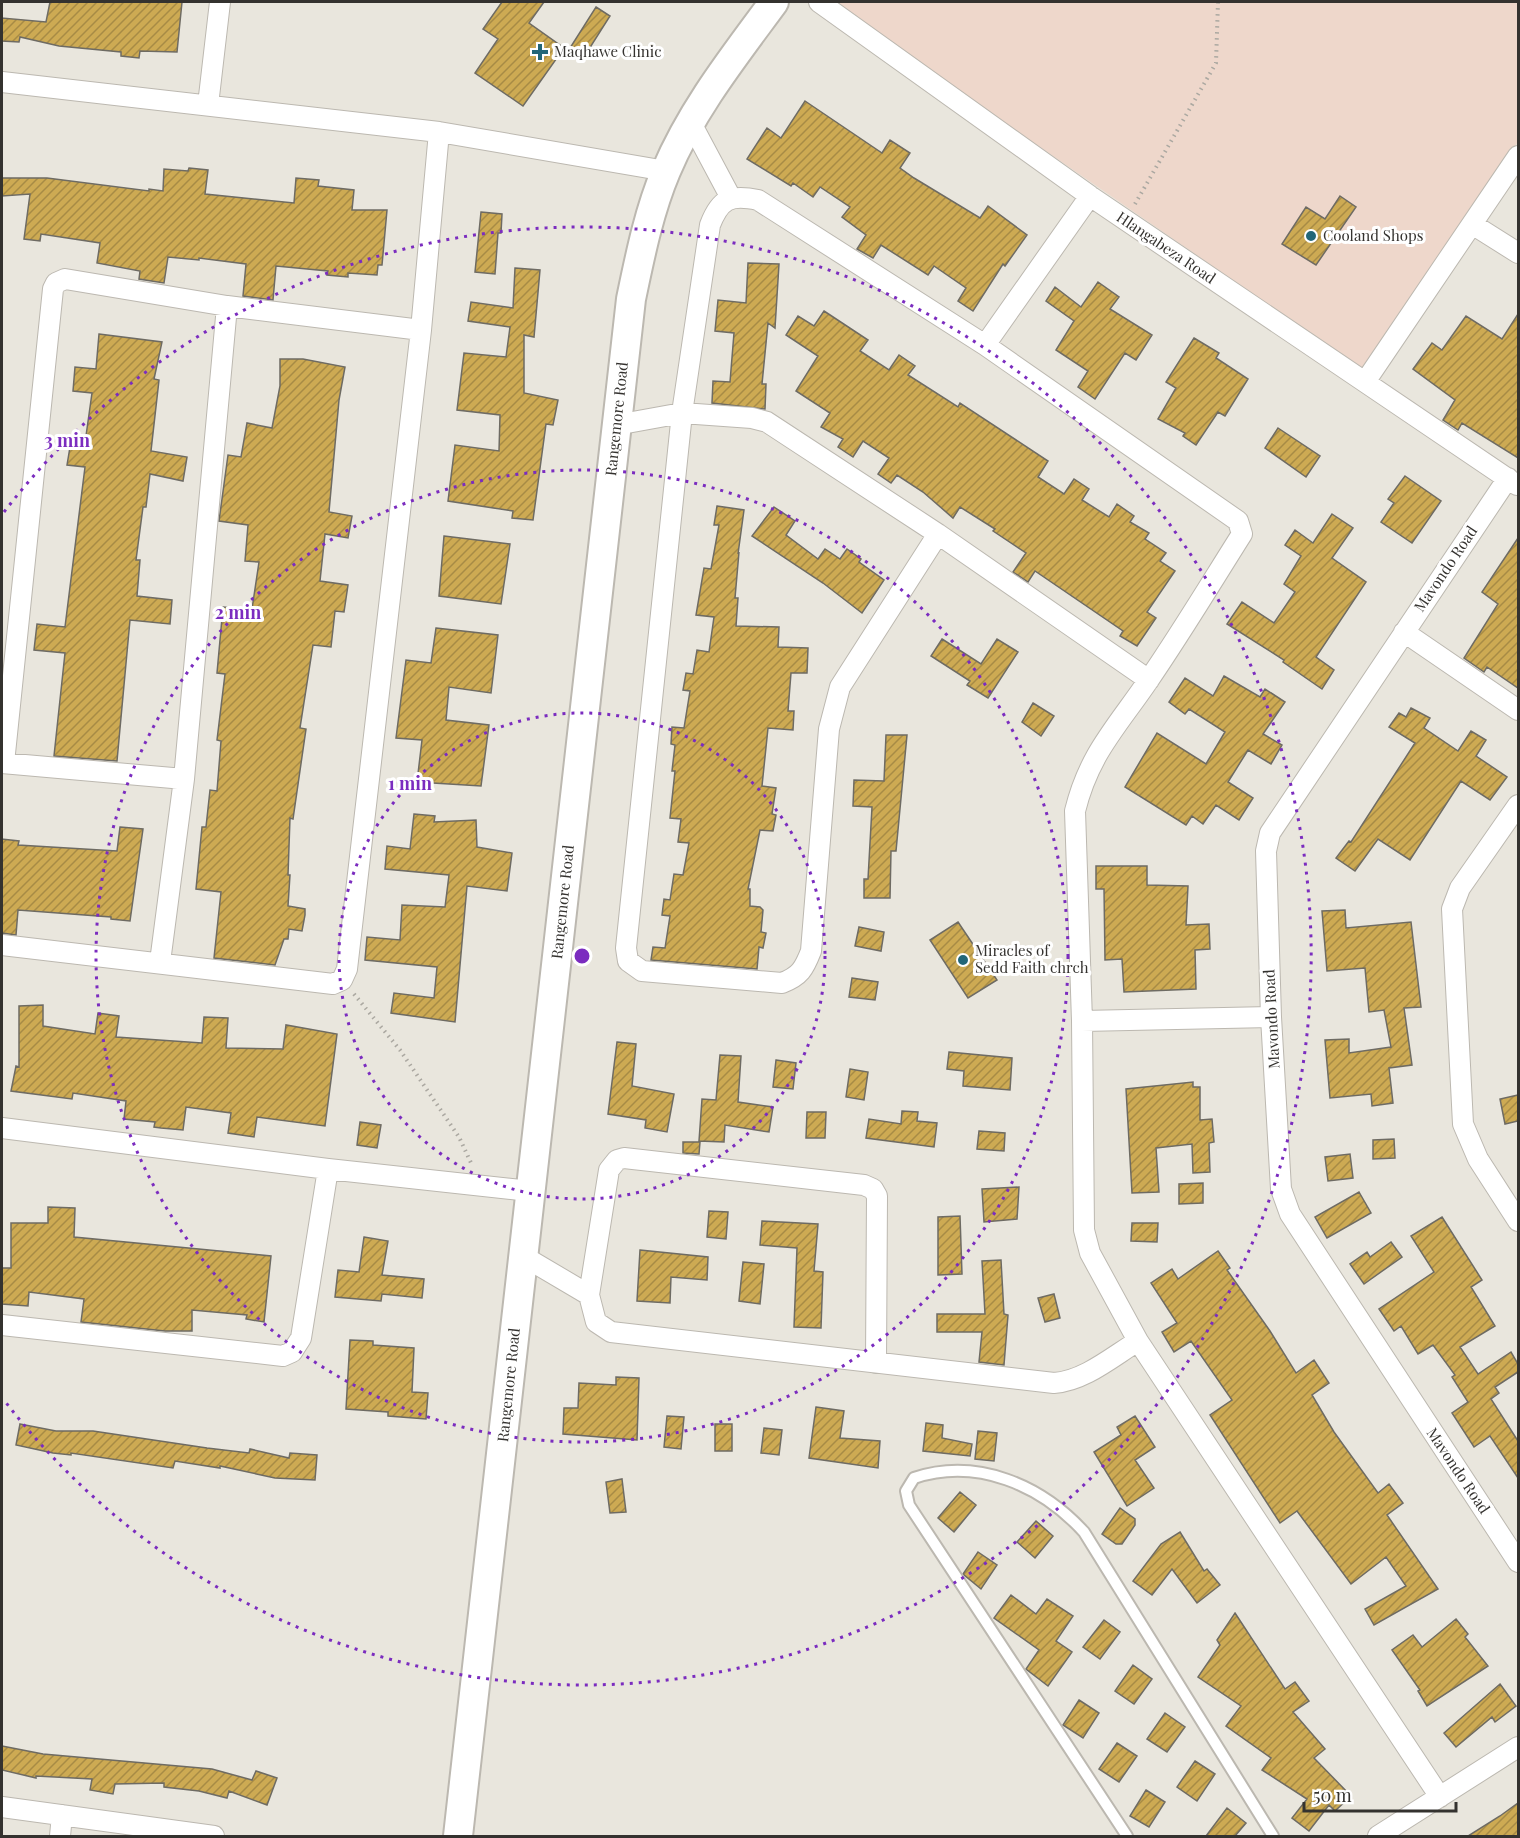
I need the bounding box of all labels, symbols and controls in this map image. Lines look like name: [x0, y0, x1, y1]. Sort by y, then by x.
place label: Maqhawe Clinic: [554, 41, 662, 61]
marker: Maqhawe Clinic: [531, 43, 549, 61]
street label: Hlangabeza Road: [1113, 207, 1220, 288]
place label: Cooland Shops: [1323, 225, 1423, 245]
marker: Cooland Shops: [1304, 229, 1318, 243]
street label: Rangemore Road: [600, 361, 632, 477]
text: 3 min: [44, 428, 90, 452]
street label: Mavondo Road: [1409, 521, 1481, 615]
text: 2 min: [215, 600, 261, 624]
text: 1 min: [388, 771, 432, 795]
street label: Rangemore Road: [546, 844, 578, 960]
place label: Miracles of Sedd Faith chrch: [975, 940, 1089, 977]
centre of rings: [572, 946, 592, 966]
marker: Miracles of Sedd Faith chrch: [956, 953, 970, 967]
street label: Mavondo Road: [1258, 969, 1284, 1069]
street label: Rangemore Road: [492, 1327, 524, 1443]
street label: Mavondo Road: [1423, 1424, 1495, 1518]
scale bar: [1304, 1775, 1456, 1813]
text: 50 m: [1313, 1783, 1352, 1807]

